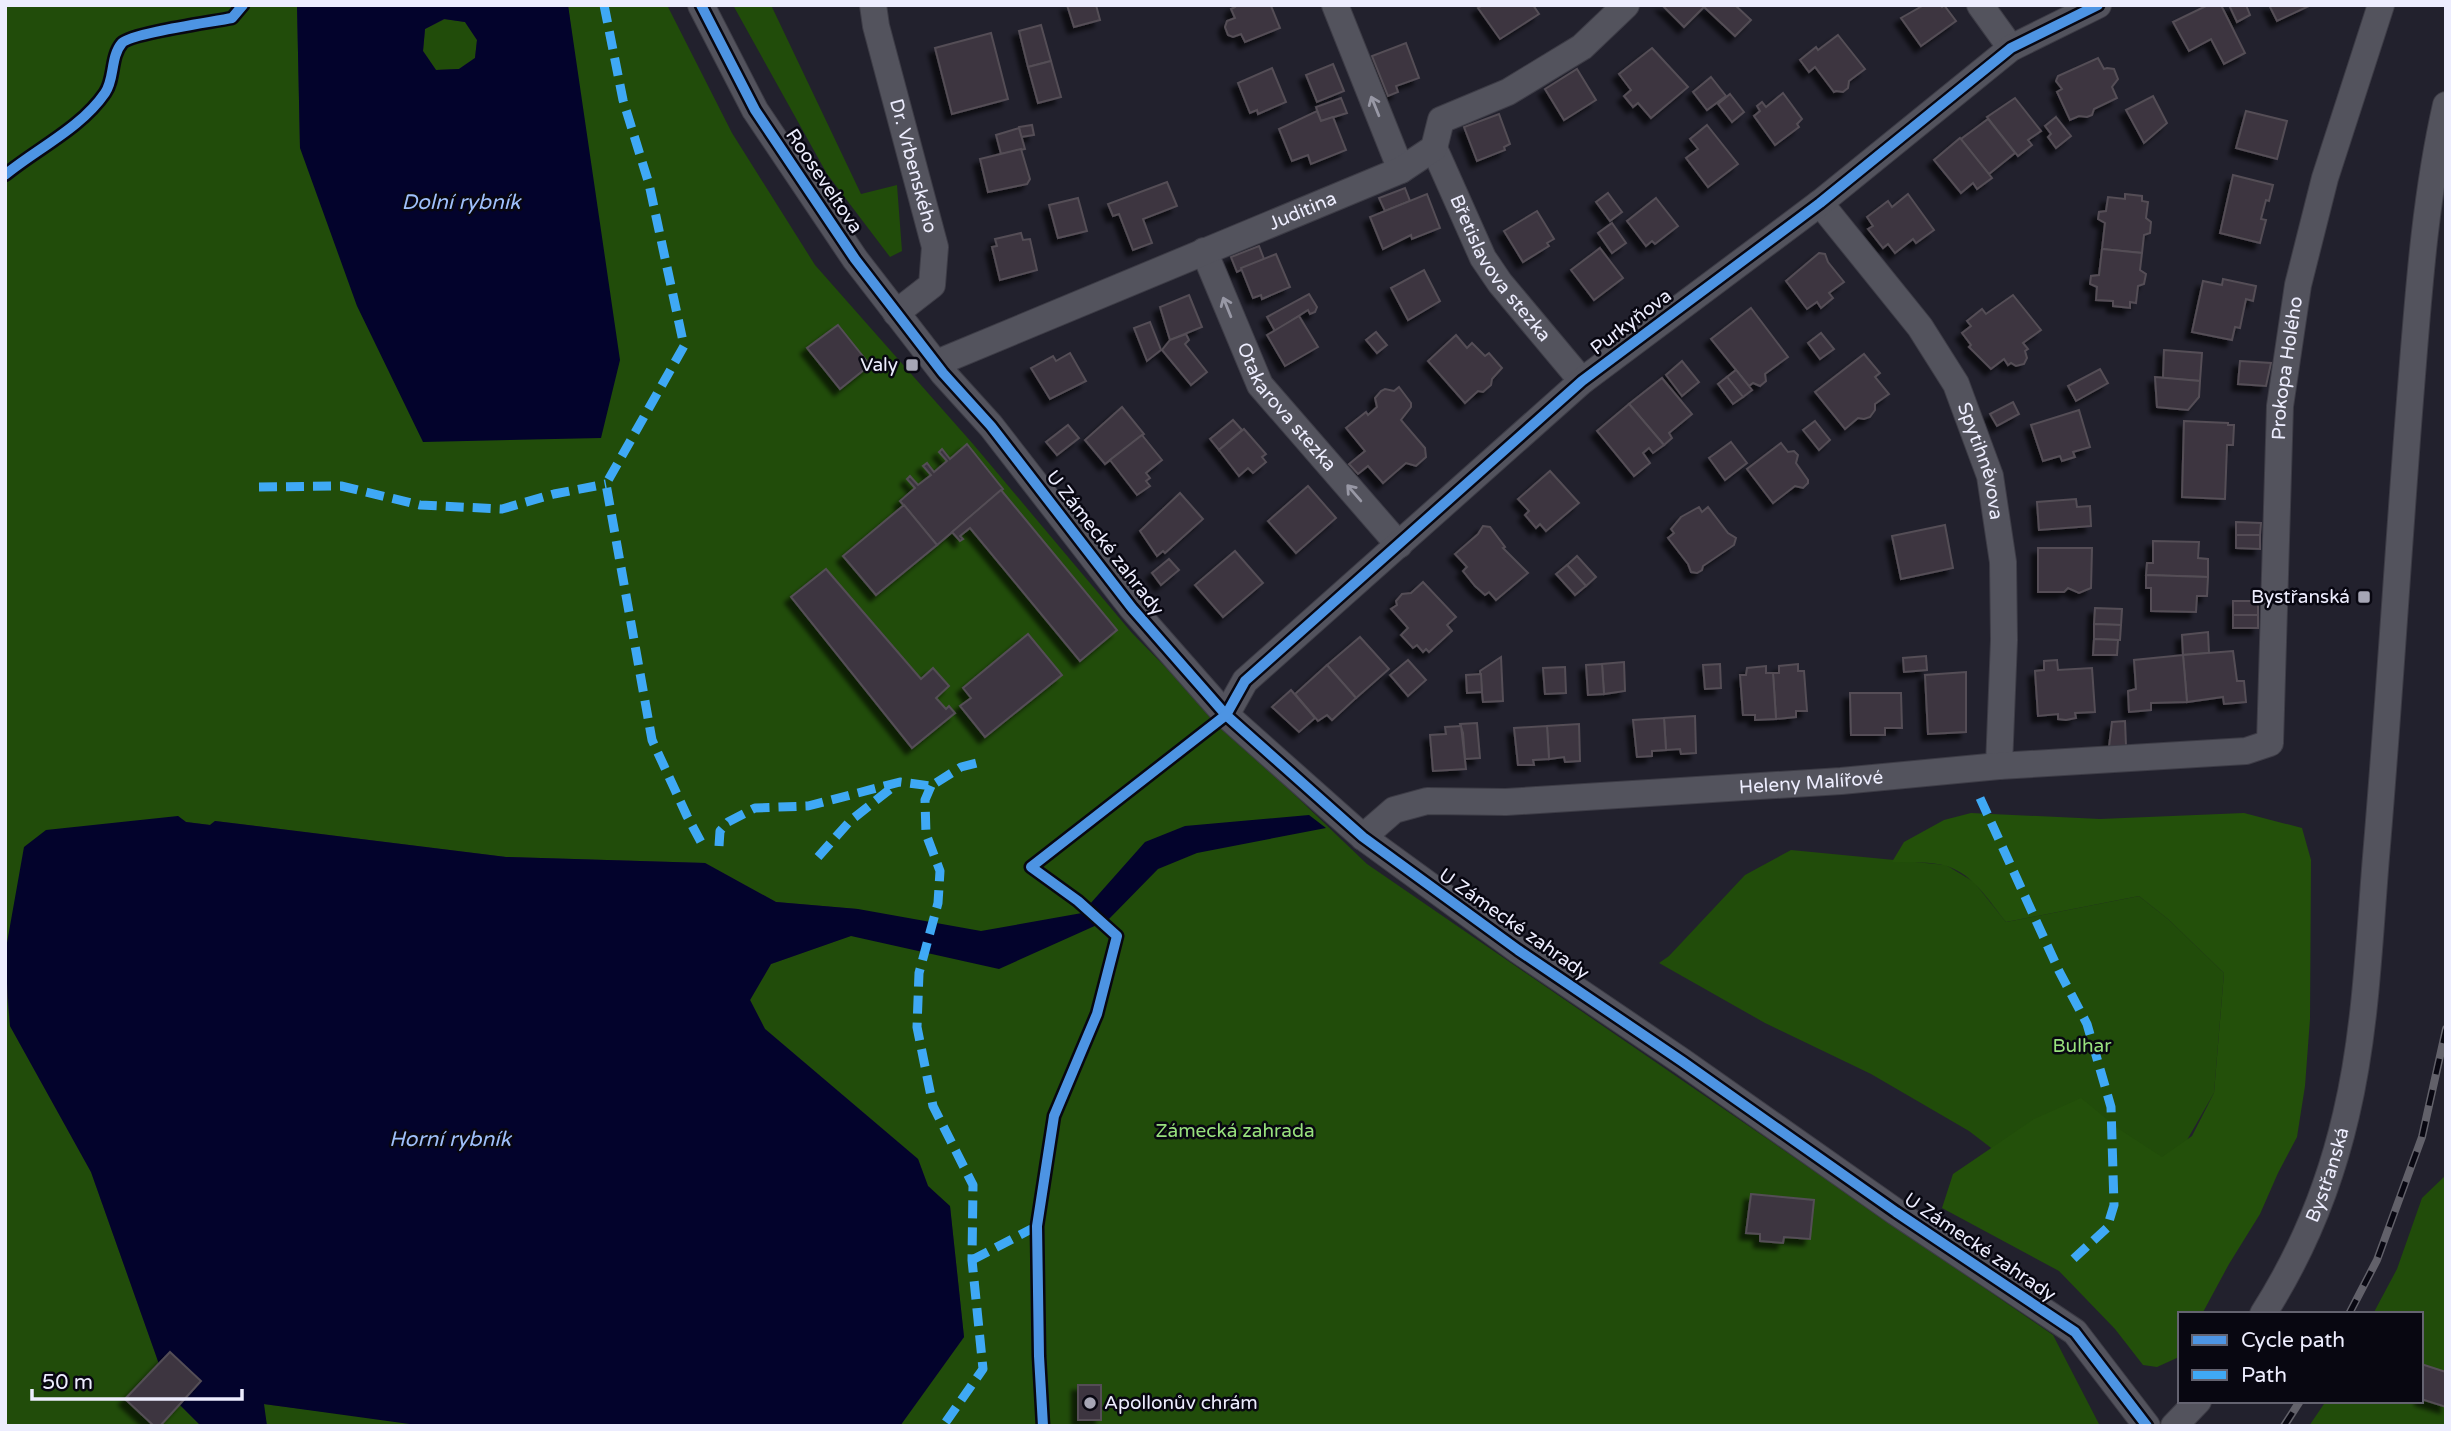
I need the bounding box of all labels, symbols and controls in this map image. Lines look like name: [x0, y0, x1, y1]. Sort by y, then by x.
street label: Dr. Vrbenského: [885, 96, 942, 235]
one-way arrow: [1368, 96, 1381, 118]
street label: Rooseveltova: [781, 125, 867, 237]
street label: Juditina: [1265, 187, 1340, 235]
water label: Dolní rybník: [402, 190, 522, 215]
street label: Břetislavova stezka: [1445, 191, 1555, 346]
street label: Purkyňova: [1586, 284, 1676, 360]
street label: Prokopa Holého: [2268, 295, 2307, 440]
one-way arrow: [1219, 297, 1232, 319]
street label: Otakarova stezka: [1232, 339, 1341, 476]
place label: Valy: [860, 354, 898, 376]
marker: Valy: [904, 357, 920, 373]
street label: Spytihněvova: [1953, 399, 2007, 521]
street label: U Zámecké zahrady: [1041, 466, 1169, 620]
one-way arrow: [1346, 485, 1362, 503]
place label: Bystřanská: [2251, 586, 2350, 608]
marker: Bystřanská: [2356, 589, 2372, 605]
street label: Heleny Malířové: [1738, 766, 1884, 798]
street label: U Zámecké zahrady: [1435, 864, 1593, 984]
park label: Bulhar: [2053, 1035, 2112, 1057]
park label: Zámecká zahrada: [1155, 1120, 1315, 1142]
street label: Bystřanská: [2301, 1125, 2354, 1226]
water label: Horní rybník: [389, 1127, 512, 1152]
street label: U Zámecké zahrady: [1900, 1188, 2060, 1306]
legend: [2178, 1312, 2423, 1403]
text: Cycle path: [2241, 1328, 2345, 1353]
scale bar: [32, 1358, 242, 1402]
text: Path: [2241, 1363, 2287, 1388]
text: 50 m: [42, 1370, 93, 1395]
place label: Apollonův chrám: [1104, 1392, 1258, 1414]
marker: Apollonův chrám: [1082, 1395, 1098, 1411]

